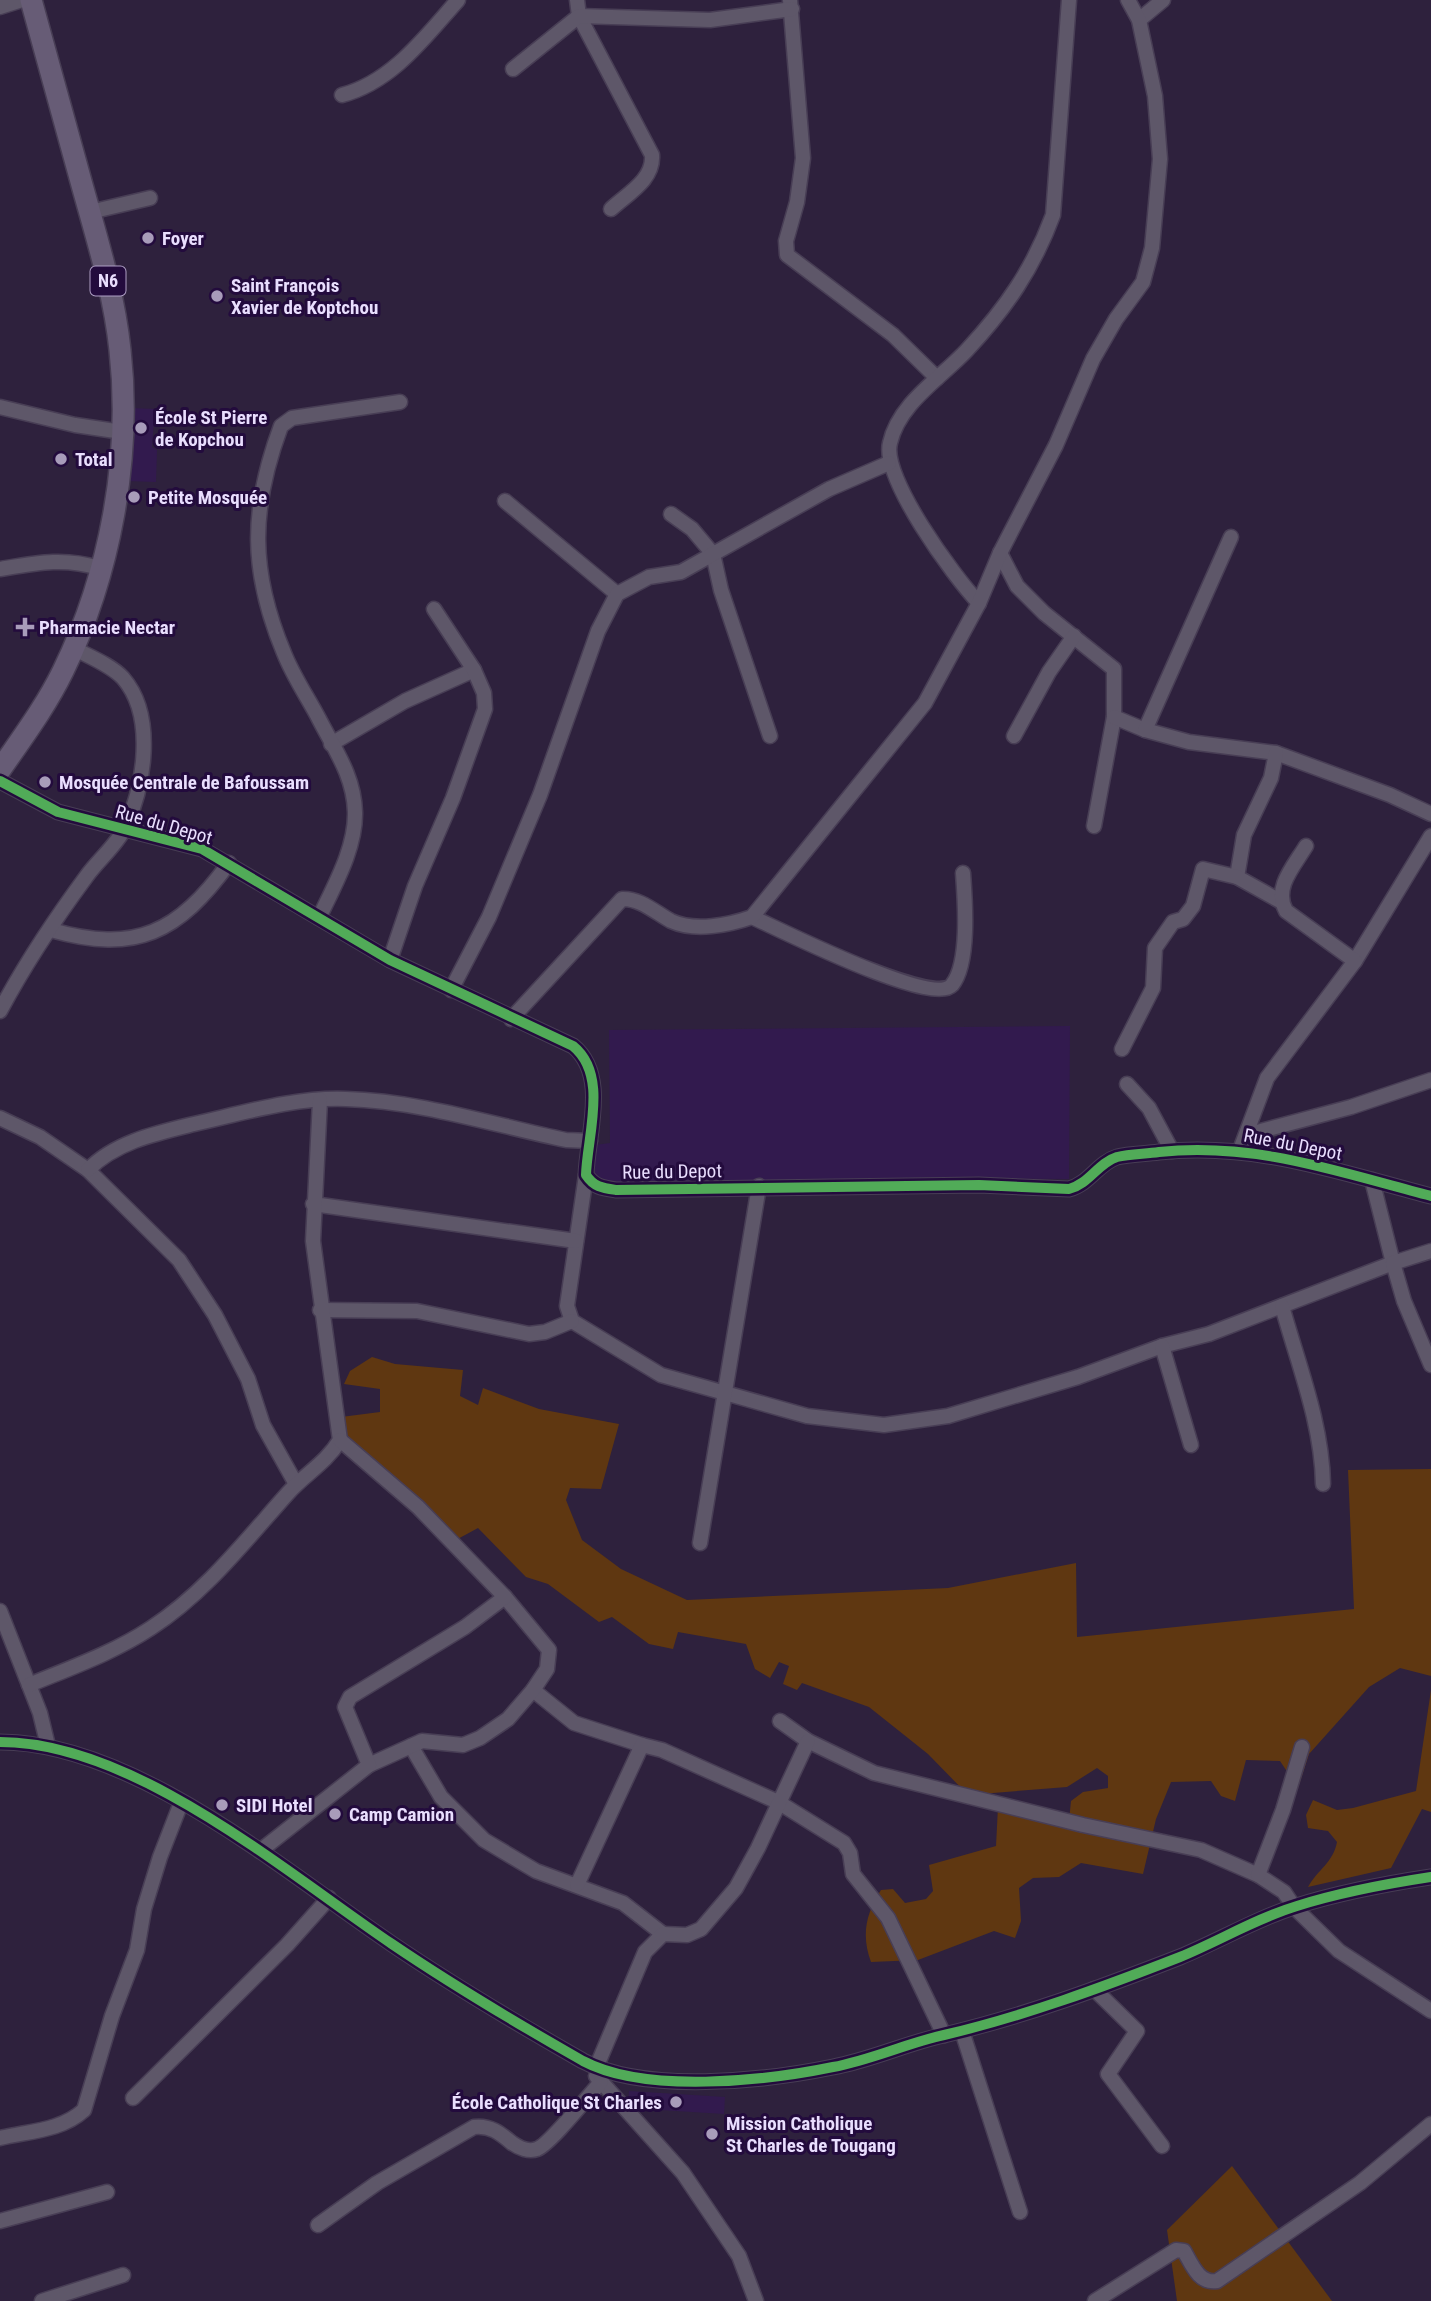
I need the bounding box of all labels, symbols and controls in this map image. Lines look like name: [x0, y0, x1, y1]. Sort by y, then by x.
place label: Foyer: [162, 227, 204, 250]
marker: Foyer: [140, 230, 156, 246]
road number: N6: [90, 267, 126, 296]
place label: Saint François Xavier de Koptchou: [231, 274, 378, 319]
marker: Saint François Xavier de Koptchou: [209, 288, 225, 304]
place label: École St Pierre de Kopchou: [155, 406, 267, 451]
marker: École St Pierre de Kopchou: [133, 420, 149, 436]
place label: Total: [75, 448, 112, 471]
marker: Total: [53, 451, 69, 467]
place label: Petite Mosquée: [148, 486, 267, 509]
marker: Petite Mosquée: [126, 489, 142, 505]
place label: Pharmacie Nectar: [39, 616, 175, 639]
marker: Pharmacie Nectar: [17, 619, 33, 635]
place label: Mosquée Centrale de Bafoussam: [59, 771, 309, 794]
marker: Mosquée Centrale de Bafoussam: [37, 774, 53, 790]
street label: Rue du Depot: [113, 800, 215, 849]
street label: Rue du Depot: [1242, 1124, 1344, 1165]
street label: Rue du Depot: [622, 1159, 722, 1184]
place label: SIDI Hotel: [236, 1794, 312, 1817]
marker: SIDI Hotel: [214, 1797, 230, 1813]
place label: Camp Camion: [349, 1803, 454, 1826]
marker: Camp Camion: [327, 1806, 343, 1822]
place label: École Catholique St Charles: [452, 2091, 662, 2114]
marker: École Catholique St Charles: [668, 2094, 684, 2110]
place label: Mission Catholique St Charles de Tougang: [726, 2112, 896, 2157]
marker: Mission Catholique St Charles de Tougang: [704, 2126, 720, 2142]

